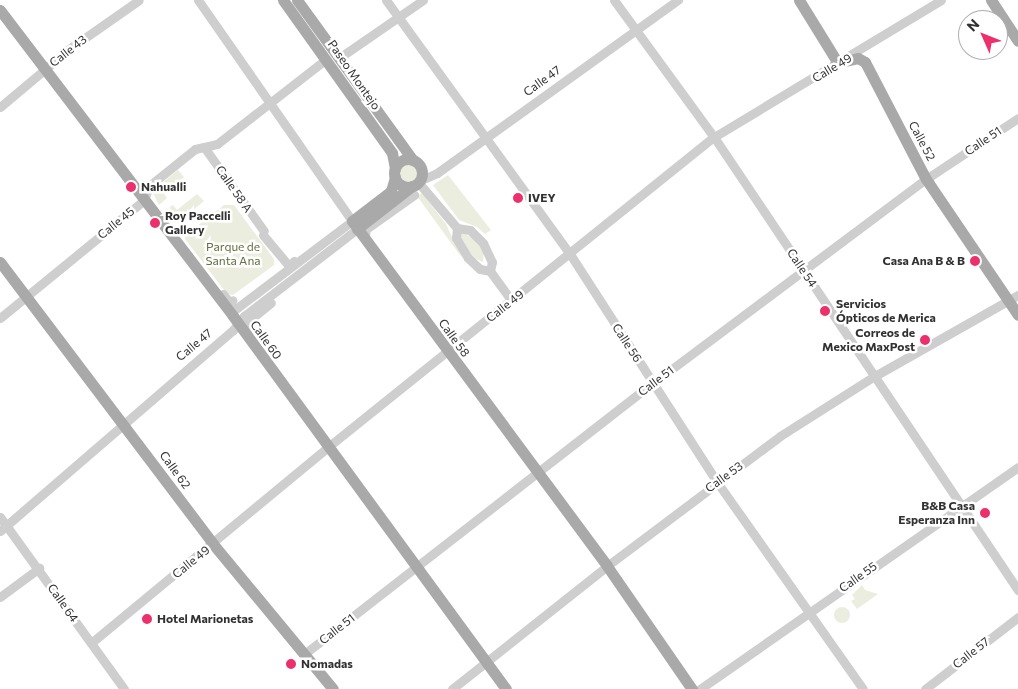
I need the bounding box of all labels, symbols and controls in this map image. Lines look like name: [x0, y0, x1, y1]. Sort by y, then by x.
north arrow: [958, 10, 1008, 60]
text: N: [963, 15, 982, 35]
street label: Calle 43: [47, 32, 89, 70]
street label: Paseo Montejo: [325, 37, 383, 113]
street label: Calle 49: [810, 51, 854, 85]
street label: Calle 47: [521, 63, 563, 99]
street label: Calle 52: [906, 119, 938, 163]
street label: Calle 51: [962, 123, 1004, 159]
street label: Calle 58 A: [213, 163, 255, 215]
place label: Nahualli: [141, 180, 186, 194]
marker: Nahualli: [125, 181, 137, 193]
place label: IVEY: [528, 191, 556, 205]
marker: IVEY: [512, 192, 524, 204]
street label: Calle 45: [95, 204, 137, 242]
place label: Roy Paccelli Gallery: [165, 209, 231, 237]
marker: Roy Paccelli Gallery: [149, 217, 161, 229]
park label: Parque de Santa Ana: [205, 240, 261, 268]
street label: Calle 54: [784, 246, 820, 290]
place label: Casa Ana B & B: [882, 254, 965, 268]
marker: Casa Ana B & B: [969, 255, 981, 267]
street label: Calle 49: [483, 287, 527, 325]
place label: Servicios Ópticos de Merica: [836, 297, 936, 325]
marker: Servicios Ópticos de Merica: [818, 304, 832, 318]
street label: Calle 58: [435, 316, 473, 360]
street label: Calle 60: [247, 318, 285, 362]
street label: Calle 56: [609, 321, 645, 365]
street label: Calle 47: [173, 326, 215, 364]
place label: Correos de Mexico MaxPost: [822, 326, 915, 354]
marker: Correos de Mexico MaxPost: [919, 334, 931, 346]
street label: Calle 51: [635, 363, 677, 399]
street label: Calle 62: [157, 448, 193, 492]
street label: Calle 53: [702, 459, 746, 495]
place label: B&B Casa Esperanza Inn: [898, 499, 975, 527]
marker: B&B Casa Esperanza Inn: [979, 507, 991, 519]
street label: Calle 49: [169, 543, 213, 581]
street label: Calle 55: [836, 559, 880, 595]
street label: Calle 64: [45, 581, 81, 625]
street label: Calle 51: [316, 611, 358, 647]
place label: Hotel Marionetas: [157, 612, 253, 626]
marker: Hotel Marionetas: [141, 613, 153, 625]
street label: Calle 57: [950, 634, 992, 672]
place label: Nomadas: [301, 657, 353, 671]
marker: Nomadas: [285, 658, 297, 670]

